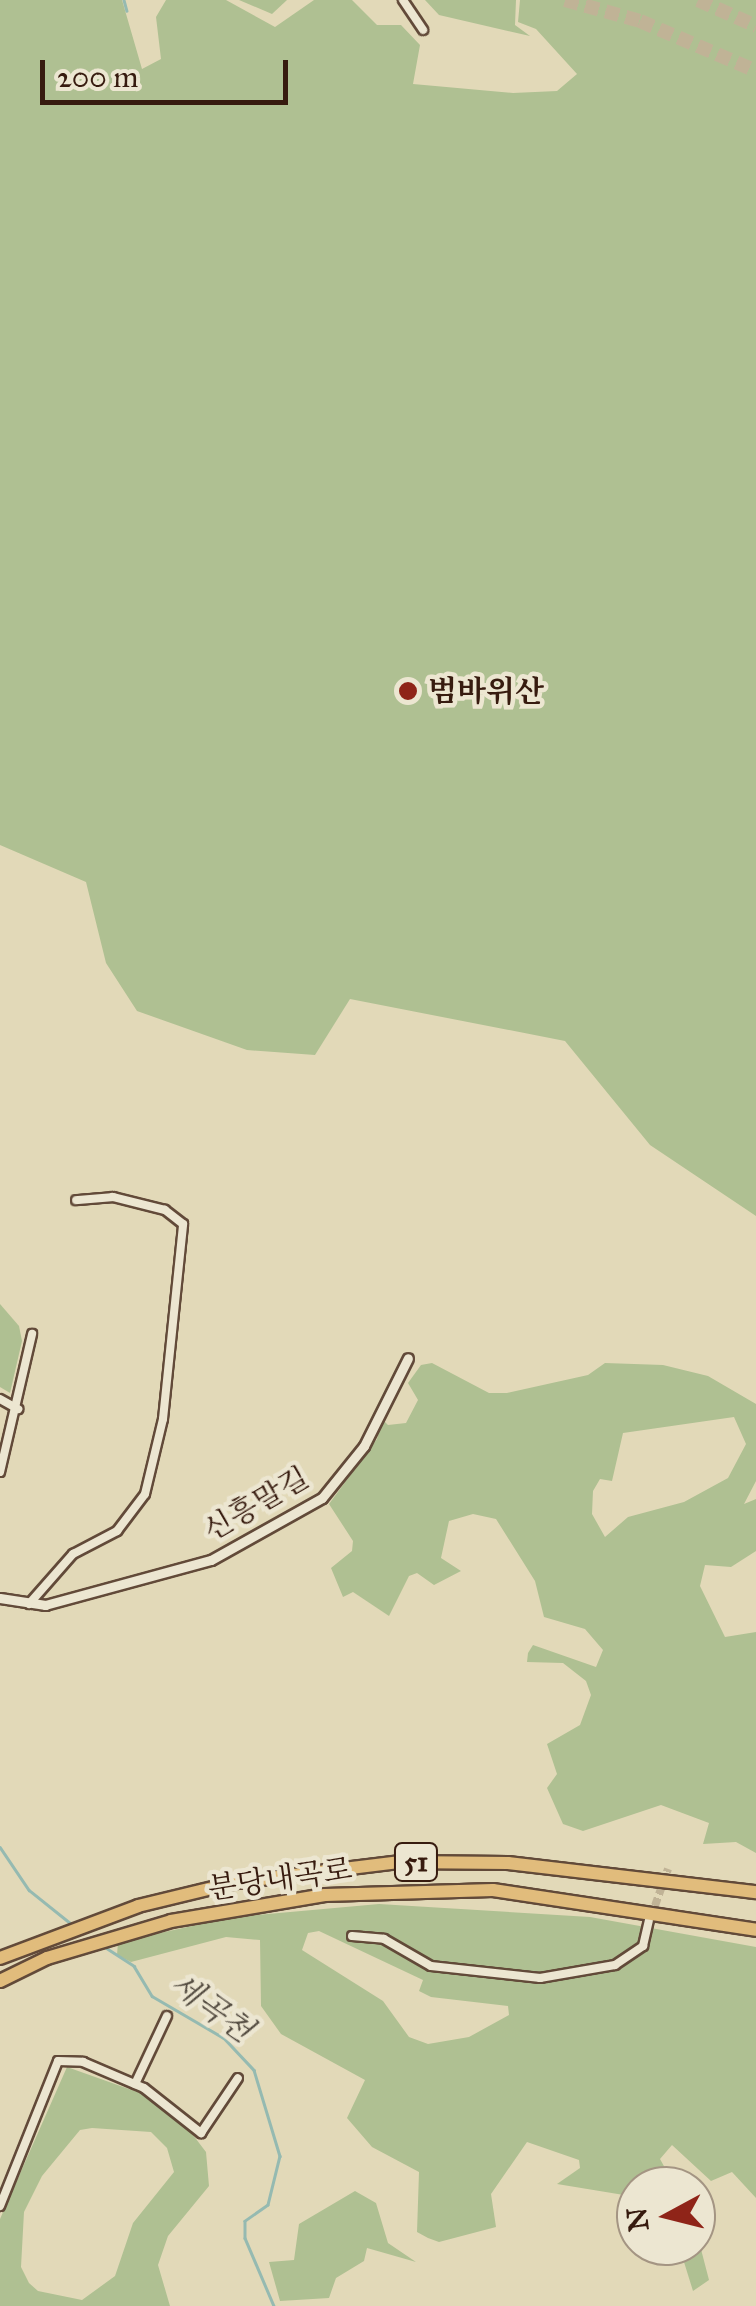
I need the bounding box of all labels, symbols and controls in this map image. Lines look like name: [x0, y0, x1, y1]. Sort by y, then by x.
scale bar: [45, 40, 292, 102]
text: 200 m: [57, 59, 138, 95]
place label: 범바위산: [428, 673, 544, 709]
marker: 범바위산: [397, 680, 419, 702]
street label: 신흥말길: [197, 1459, 315, 1549]
road number: 51: [394, 1839, 438, 1885]
street label: 분당내곡로: [206, 1851, 354, 1907]
water label: 세곡천: [162, 1965, 260, 2051]
north arrow: [616, 2166, 716, 2266]
text: N: [619, 2206, 657, 2233]

